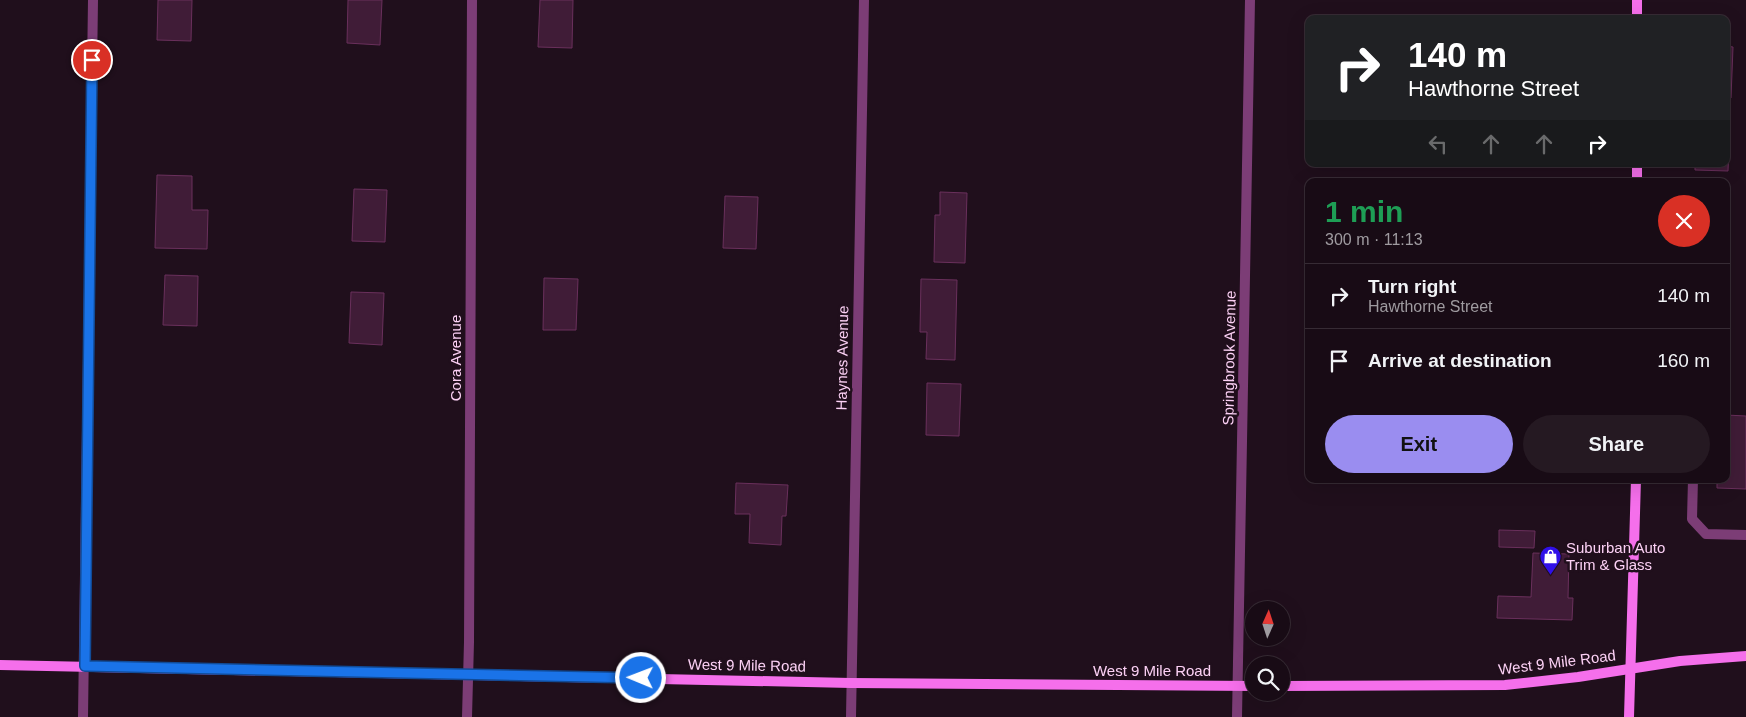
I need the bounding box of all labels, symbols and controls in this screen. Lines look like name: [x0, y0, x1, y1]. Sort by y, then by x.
icon: right: [1325, 35, 1390, 100]
text: 140 m: [1408, 35, 1507, 74]
pin: [71, 39, 113, 81]
icon: arrive: [78, 46, 106, 74]
text: Hawthorne Street: [1408, 76, 1579, 101]
icon: left: [1424, 130, 1452, 158]
icon: ahead: [1477, 130, 1505, 158]
icon: ahead: [1530, 130, 1558, 158]
icon: right: [1583, 130, 1611, 158]
text: 1 min: [1325, 195, 1403, 228]
button: close: [1658, 195, 1710, 247]
text: 300 m · 11:13: [1325, 231, 1423, 248]
text: Turn right: [1368, 276, 1456, 297]
icon: right: [1325, 282, 1353, 310]
text: 140 m: [1657, 285, 1710, 306]
street label: Springbrook Avenue: [1219, 290, 1239, 426]
text: Hawthorne Street: [1368, 298, 1493, 315]
street label: Haynes Avenue: [833, 305, 851, 411]
street label: Cora Avenue: [447, 315, 464, 401]
icon: arrive: [1325, 347, 1353, 375]
text: Arrive at destination: [1368, 350, 1552, 371]
text: 160 m: [1657, 350, 1710, 371]
button: Exit: [1325, 415, 1513, 473]
button: Share: [1523, 415, 1710, 473]
place label: Suburban Auto Trim & Glass: [1566, 539, 1665, 573]
shop icon: Suburban Auto Trim & Glass: [1538, 544, 1562, 575]
north arrow: [1245, 601, 1290, 646]
map controls: [1245, 601, 1290, 701]
street label: West 9 Mile Road: [1497, 646, 1617, 678]
position arrow: [614, 651, 666, 703]
street label: West 9 Mile Road: [688, 655, 806, 675]
button: search: [1245, 656, 1290, 701]
street label: West 9 Mile Road: [1093, 662, 1211, 679]

